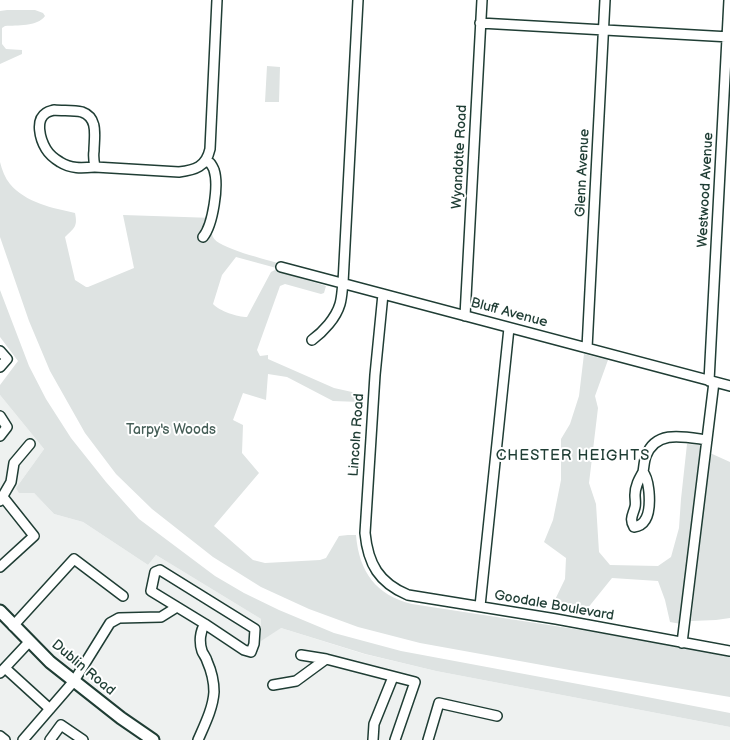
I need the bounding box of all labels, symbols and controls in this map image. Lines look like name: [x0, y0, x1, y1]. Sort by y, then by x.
street label: Wyandotte Road: [449, 104, 471, 210]
street label: Glenn Avenue: [572, 128, 594, 218]
street label: Westwood Avenue: [695, 132, 717, 248]
street label: Bluff Avenue: [469, 295, 549, 331]
street label: Lincoln Road: [346, 393, 368, 477]
park label: Tarpy's Woods: [126, 422, 216, 438]
district label: CHESTER HEIGHTS: [494, 447, 652, 465]
street label: Goodale Boulevard: [493, 587, 615, 625]
street label: Dublin Road: [48, 637, 118, 699]

